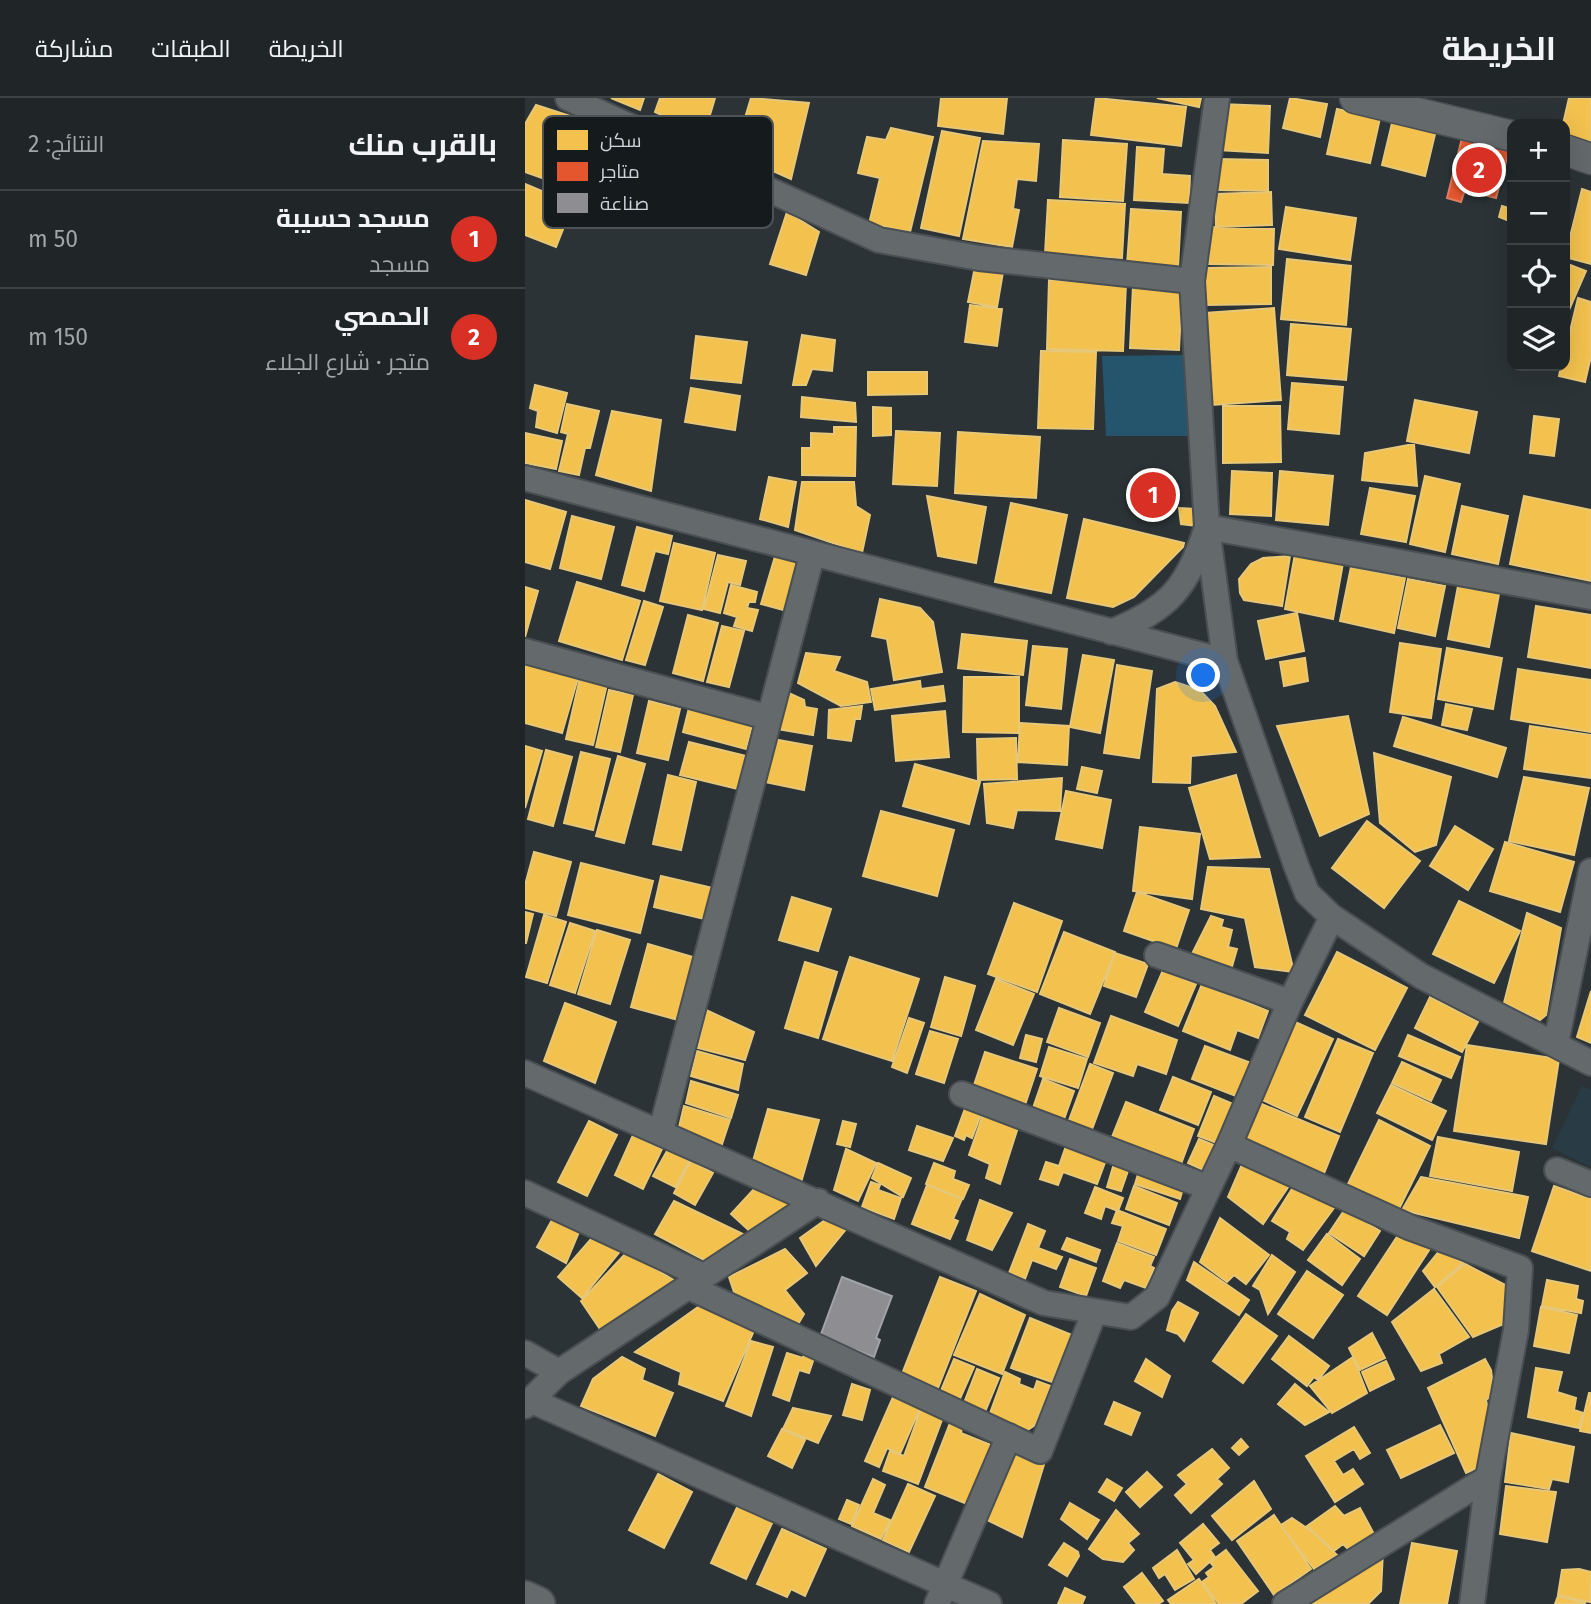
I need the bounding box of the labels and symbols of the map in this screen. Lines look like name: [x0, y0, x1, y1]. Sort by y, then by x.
legend: [543, 116, 773, 228]
text: سكن: [600, 129, 642, 152]
pin: 2: [1456, 144, 1502, 196]
text: متاجر: [599, 160, 640, 183]
text: صناعة: [600, 192, 649, 215]
pin: 1: [1130, 469, 1176, 521]
your location: [1186, 658, 1220, 692]

